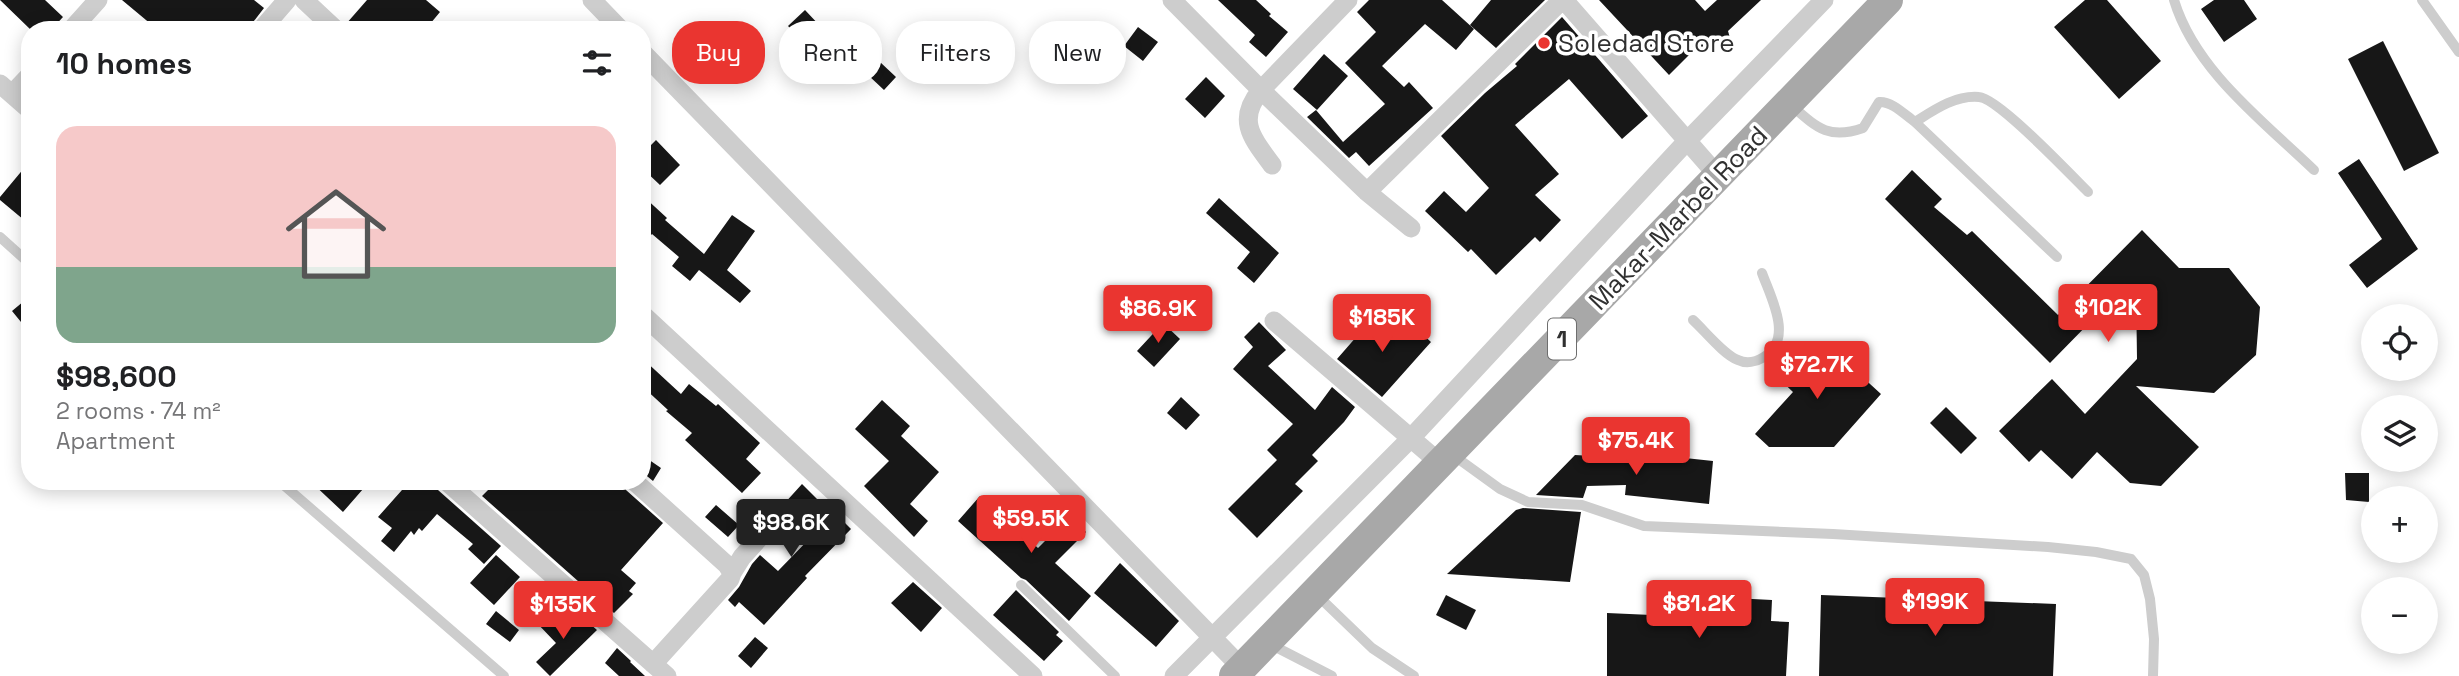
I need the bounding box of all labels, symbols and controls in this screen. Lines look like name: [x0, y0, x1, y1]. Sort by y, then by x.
chip: Buy: [672, 21, 765, 84]
chip: Rent: [779, 21, 882, 84]
chip: Filters: [896, 21, 1015, 84]
chip: New: [1029, 21, 1126, 84]
place label: Soledad Store: [1558, 26, 1735, 60]
marker: Soledad Store: [1536, 35, 1552, 51]
text: 10 homes: [56, 44, 192, 83]
icon: filters: [578, 44, 616, 82]
street label: Makar-Marbel Road: [1581, 119, 1775, 317]
icon: home: [273, 171, 399, 297]
pin: $102K: [2059, 284, 2157, 344]
pin: $86.9K: [1101, 286, 1215, 345]
text: $102K: [2074, 292, 2142, 322]
text: $86.9K: [1119, 293, 1197, 323]
pin: $185K: [1333, 294, 1431, 354]
text: $185K: [1349, 302, 1415, 332]
map controls: [2361, 304, 2438, 654]
button: locate: [2361, 304, 2438, 381]
road number: 1: [1548, 318, 1576, 360]
pin: $72.7K: [1760, 342, 1874, 401]
text: $72.7K: [1780, 349, 1854, 379]
text: $98,600: [56, 357, 177, 396]
button: layers: [2361, 395, 2438, 472]
text: 2 rooms · 74 m²: [56, 396, 221, 426]
pin: $75.4K: [1579, 418, 1693, 477]
text: $75.4K: [1598, 425, 1674, 455]
text: Apartment: [56, 426, 176, 456]
button: +: [2361, 486, 2438, 563]
pin: $59.5K: [974, 496, 1088, 555]
pin: $98.6K: [734, 500, 848, 559]
text: $59.5K: [993, 503, 1069, 533]
text: $98.6K: [752, 507, 830, 537]
button: −: [2361, 577, 2438, 654]
pin: $199K: [1886, 578, 1984, 638]
pin: $81.2K: [1642, 580, 1756, 640]
pin: $135K: [514, 582, 612, 641]
text: $199K: [1901, 586, 1969, 616]
text: $81.2K: [1662, 588, 1736, 618]
text: $135K: [530, 589, 596, 619]

